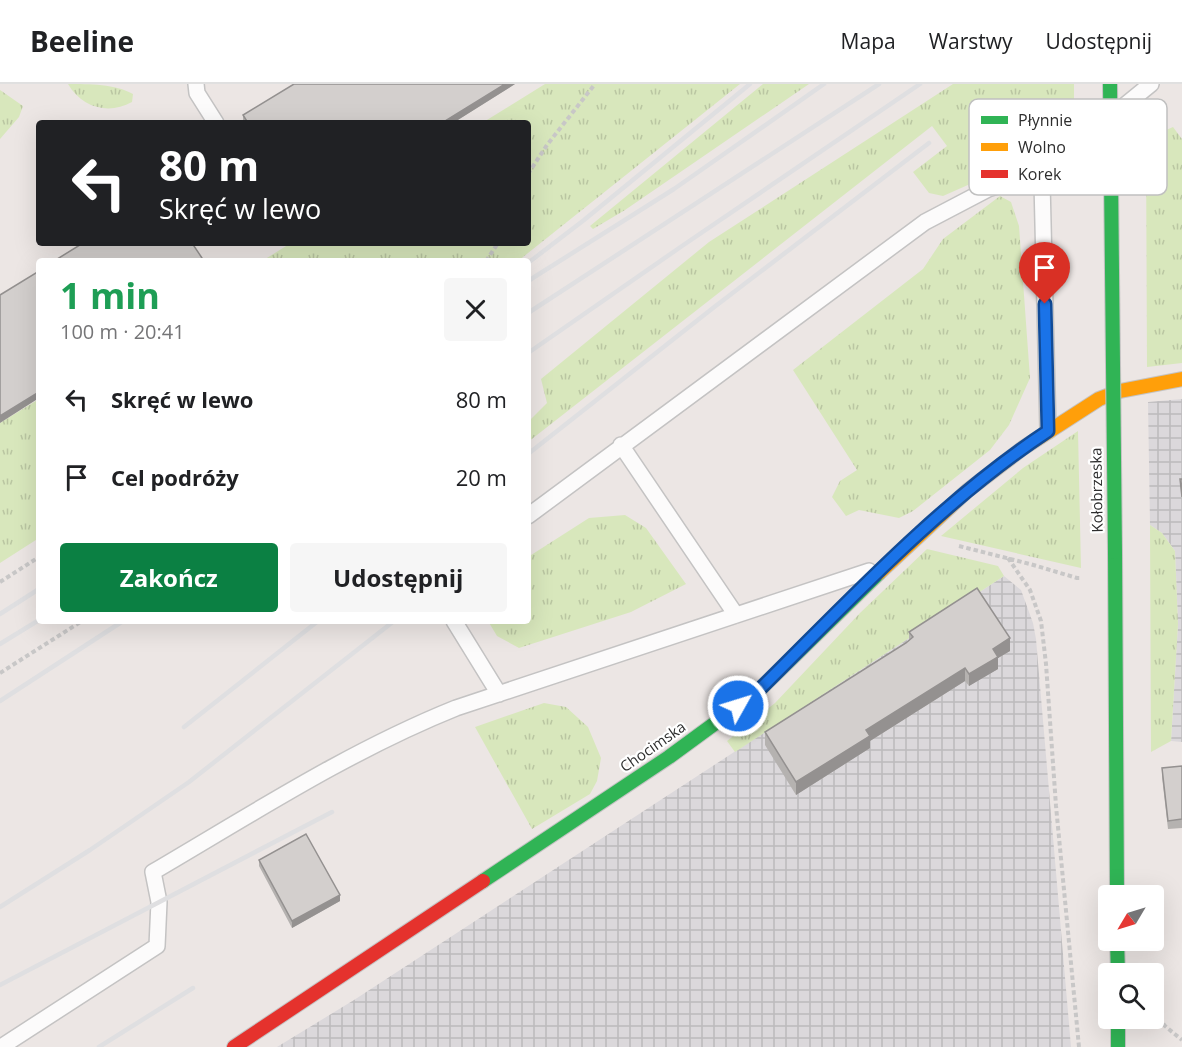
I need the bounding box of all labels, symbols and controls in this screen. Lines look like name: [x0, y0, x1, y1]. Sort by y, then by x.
text: Beeline: [30, 22, 134, 60]
text: Mapa: [841, 27, 896, 55]
text: Warstwy: [929, 27, 1013, 55]
text: Udostępnij: [1046, 27, 1152, 55]
legend: [969, 99, 1167, 195]
text: Płynnie: [1018, 109, 1072, 131]
text: 80 m: [159, 136, 259, 193]
text: Wolno: [1018, 136, 1066, 158]
icon: left: [60, 144, 138, 222]
text: Korek: [1018, 163, 1062, 185]
text: Skręć w lewo: [159, 190, 321, 227]
pin: [1019, 242, 1070, 304]
icon: arrive: [1028, 251, 1061, 284]
text: 1 min: [60, 271, 160, 320]
button: close: [444, 278, 507, 341]
text: 100 m · 20:41: [60, 318, 185, 345]
icon: left: [60, 383, 93, 416]
text: Skręć w lewo: [111, 384, 253, 414]
text: 80 m: [456, 384, 507, 414]
street label: Kołobrzeska: [1085, 447, 1107, 533]
icon: arrive: [60, 461, 93, 494]
text: Cel podróży: [111, 462, 239, 492]
text: 20 m: [456, 462, 507, 492]
button: Zakończ: [60, 543, 278, 612]
button: Udostępnij: [290, 543, 507, 612]
position arrow: [706, 674, 770, 738]
street label: Chocimska: [616, 716, 689, 776]
north arrow: [1098, 885, 1164, 951]
map controls: [1098, 885, 1164, 1029]
button: search: [1098, 963, 1164, 1029]

